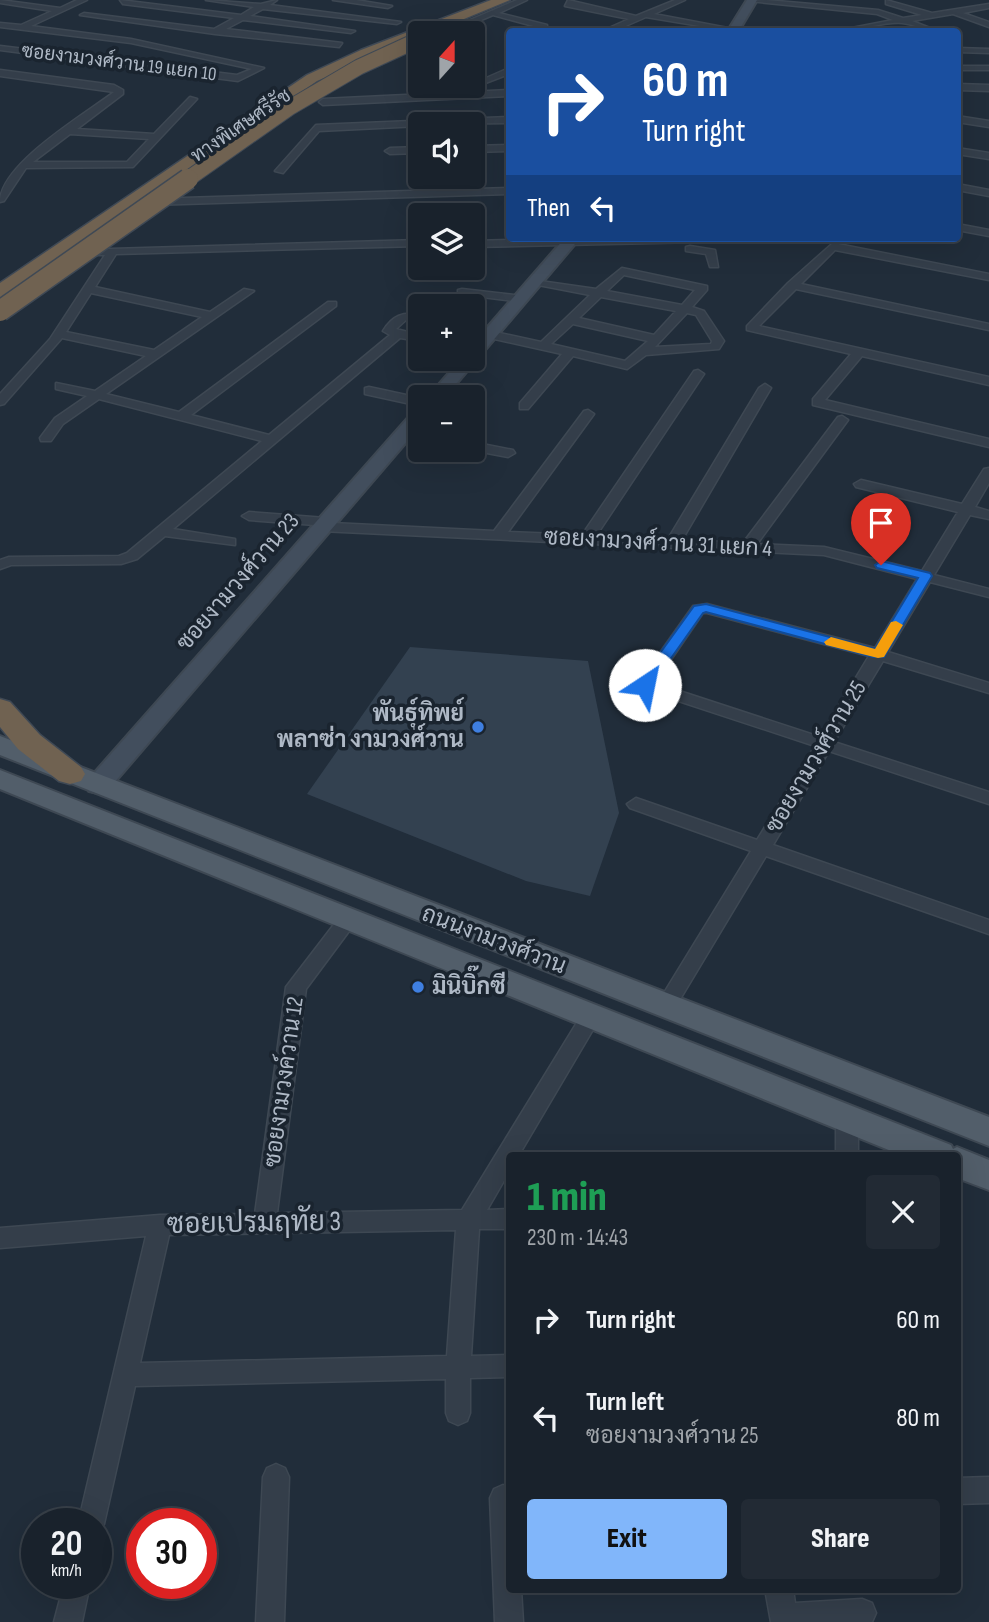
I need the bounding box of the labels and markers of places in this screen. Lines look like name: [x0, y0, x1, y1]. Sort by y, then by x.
pin: [851, 493, 911, 565]
place label: พันธุ์ทิพย์ พลาซ่า งามวงศ์วาน: [277, 697, 465, 754]
marker: พันธุ์ทิพย์ พลาซ่า งามวงศ์วาน: [470, 719, 486, 735]
place label: มินิบิ๊กซี: [432, 965, 506, 1001]
marker: มินิบิ๊กซี: [410, 979, 426, 995]

